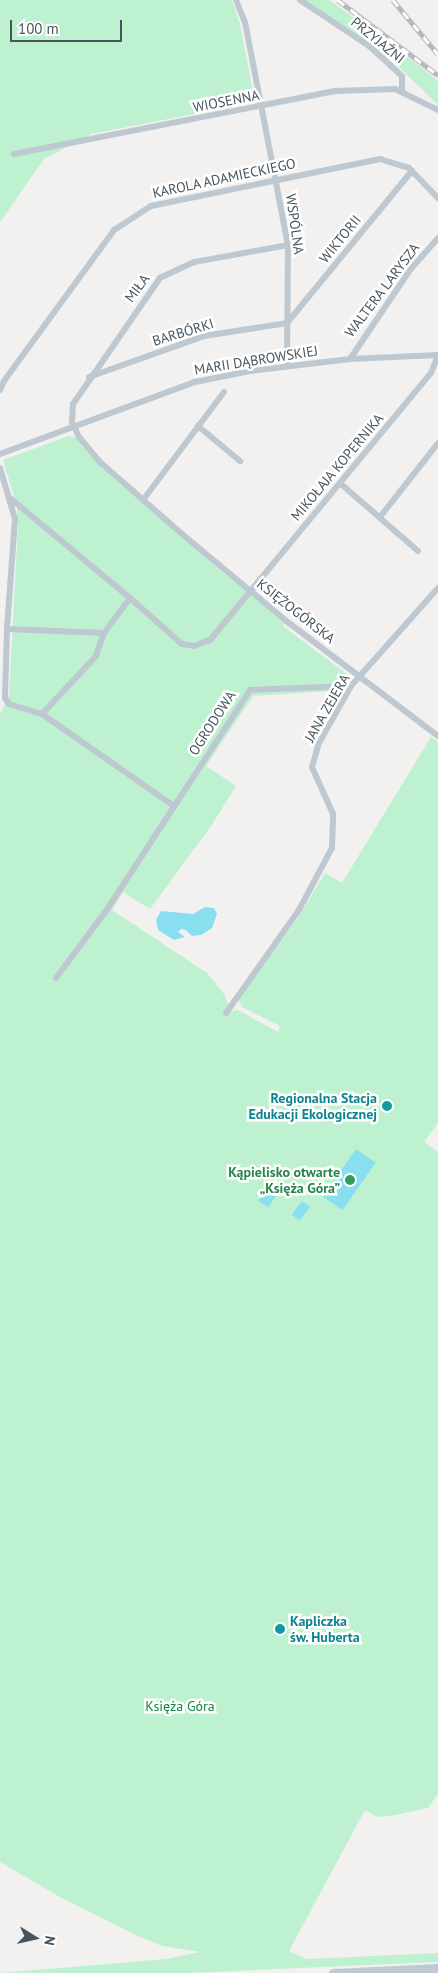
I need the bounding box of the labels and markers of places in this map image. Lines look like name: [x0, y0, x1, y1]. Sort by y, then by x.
place label: Regionalna Stacja Edukacji Ekologicznej: [248, 1090, 377, 1122]
marker: Regionalna Stacja Edukacji Ekologicznej: [381, 1100, 393, 1112]
place label: Kąpielisko otwarte „Księża Góra”: [228, 1164, 340, 1196]
marker: Kąpielisko otwarte „Księża Góra”: [344, 1174, 356, 1186]
place label: Kapliczka św. Huberta: [290, 1613, 361, 1645]
marker: Kapliczka św. Huberta: [274, 1623, 286, 1635]

